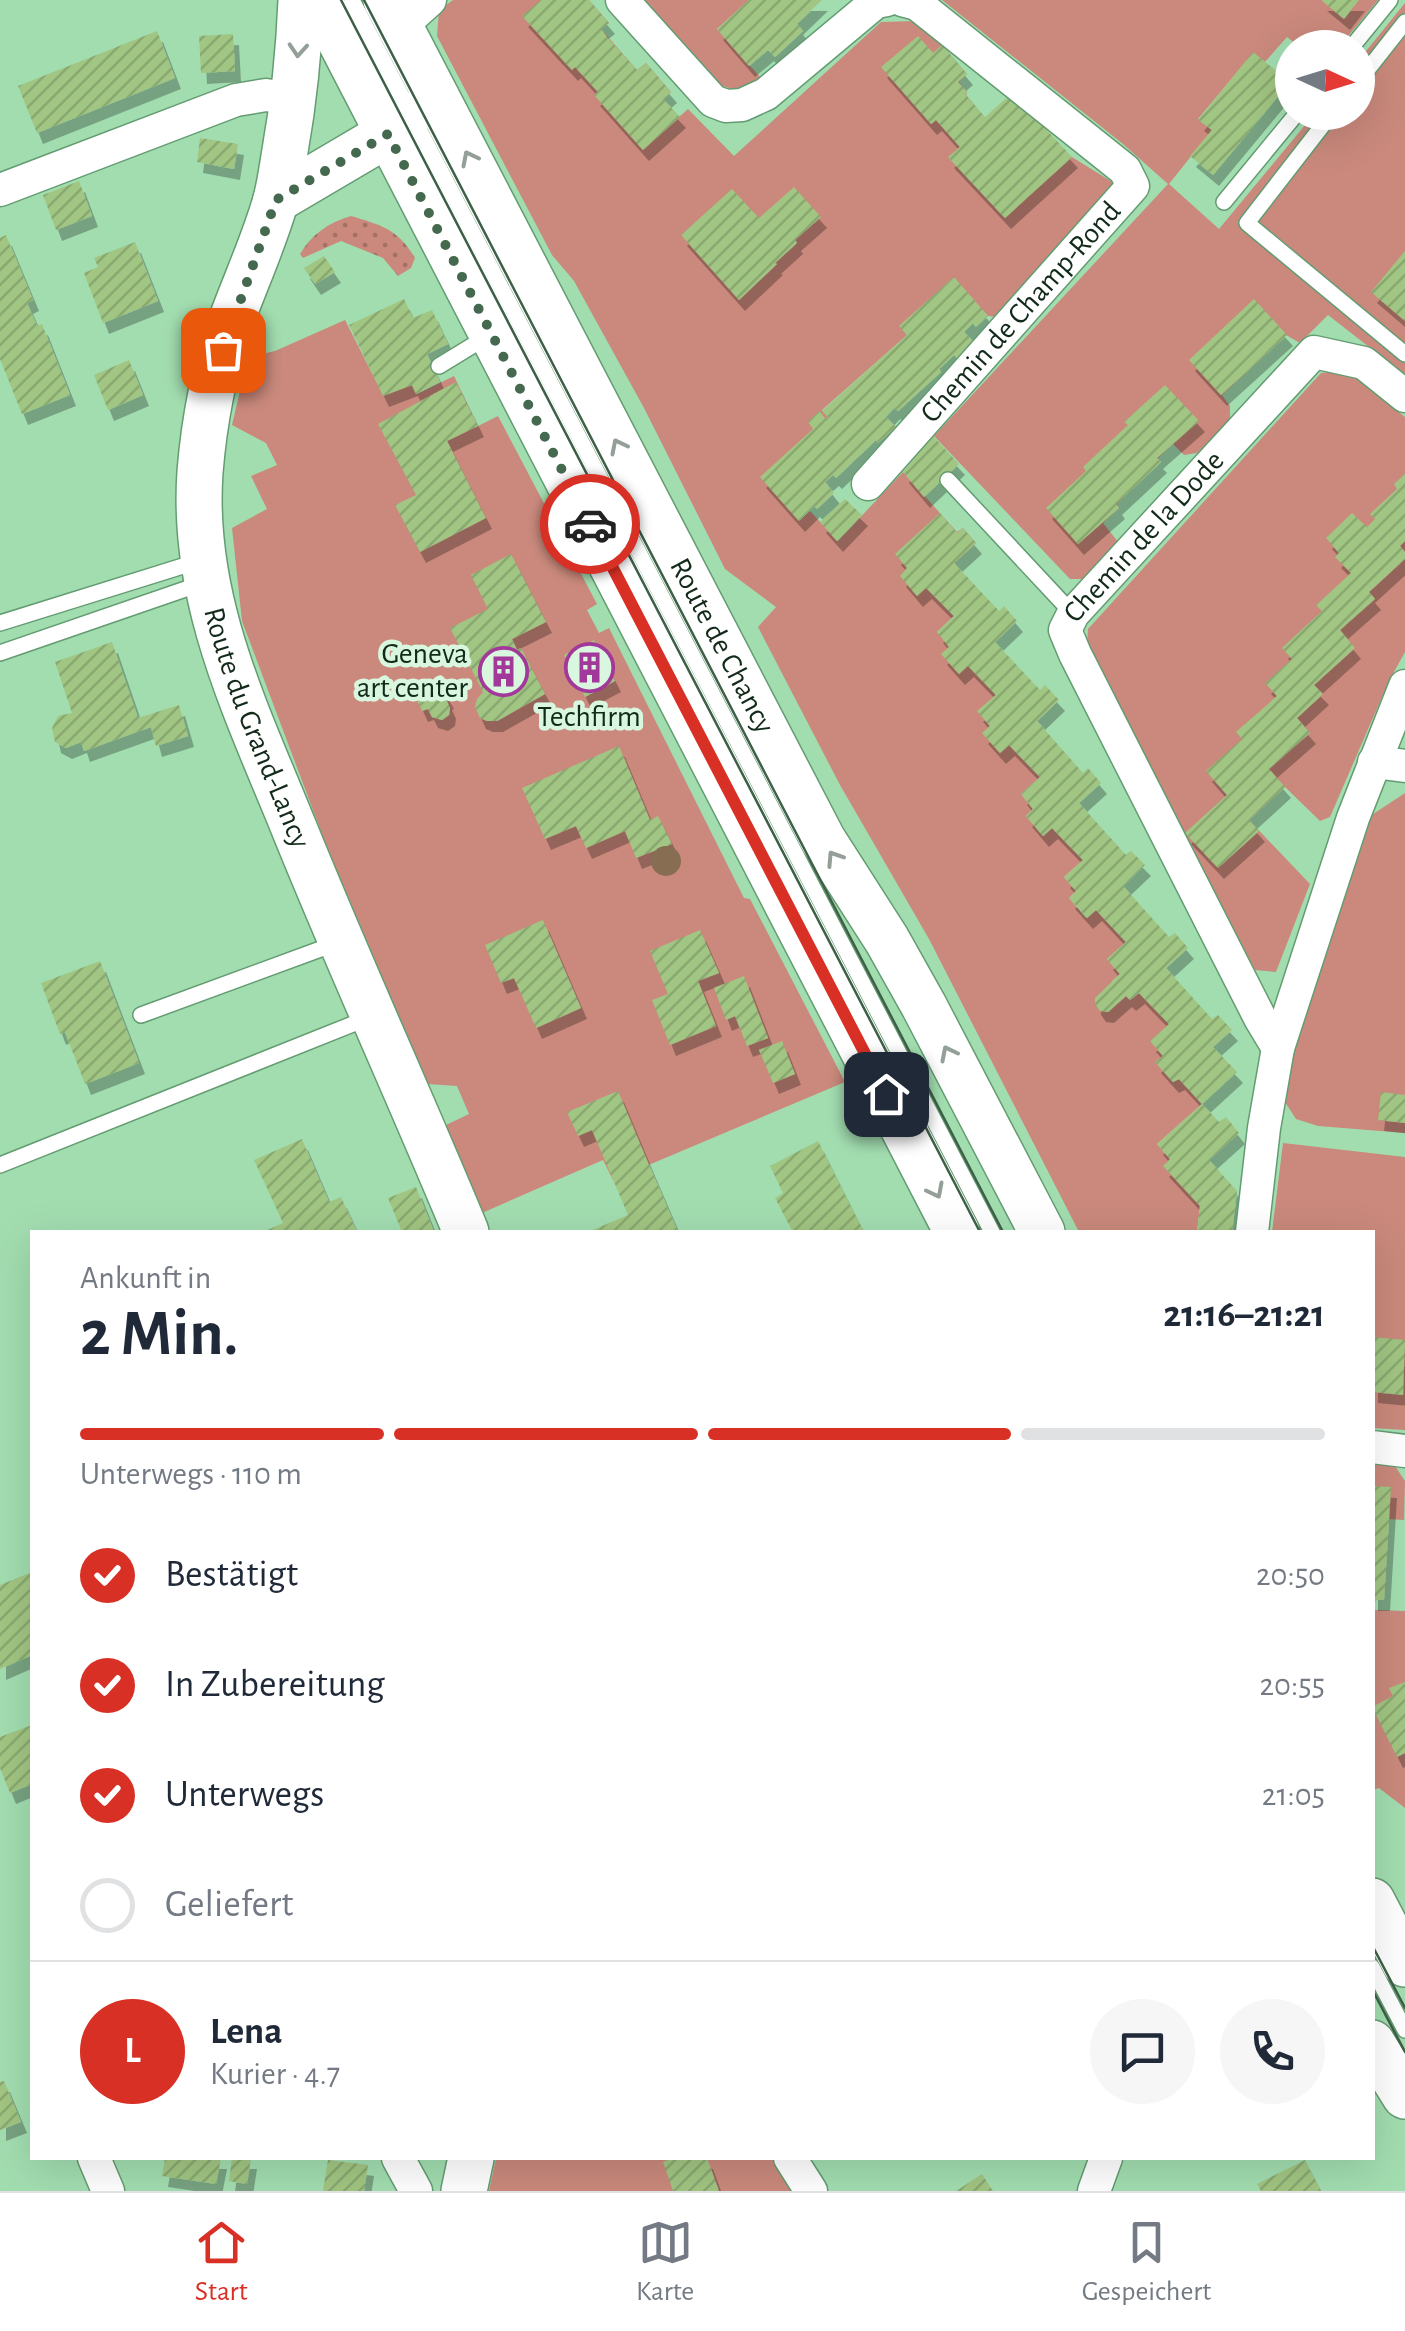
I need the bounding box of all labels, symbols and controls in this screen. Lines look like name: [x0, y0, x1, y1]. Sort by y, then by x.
north arrow: [1275, 30, 1375, 130]
map controls: [1275, 30, 1375, 130]
one-way arrow: [288, 42, 310, 58]
one-way arrow: [462, 150, 481, 168]
street label: Chemin de Champ-Rond: [915, 196, 1127, 428]
pin: [181, 308, 266, 393]
icon: bag: [196, 323, 251, 378]
one-way arrow: [611, 439, 630, 457]
street label: Chemin de la Dode: [1058, 445, 1230, 628]
courier: [540, 474, 640, 574]
icon: car: [563, 497, 618, 552]
street label: Route de Chancy: [664, 553, 780, 738]
street label: Route du Grand-Lancy: [198, 604, 316, 853]
place label: Geneva art center: [357, 639, 468, 703]
building icon: Techfirm: [563, 642, 615, 694]
building icon: Geneva art center: [477, 645, 529, 697]
place label: Techfirm: [537, 702, 641, 732]
one-way arrow: [828, 851, 847, 869]
one-way arrow: [941, 1045, 961, 1063]
pin: [844, 1052, 929, 1137]
icon: home: [859, 1067, 914, 1122]
one-way arrow: [924, 1181, 943, 1199]
text: Ankunft in: [80, 1262, 211, 1294]
text: 21:16–21:21: [1163, 1296, 1325, 1334]
text: 2 Min.: [80, 1302, 238, 1367]
text: Unterwegs · 110 m: [80, 1458, 302, 1490]
icon: check: [80, 1548, 135, 1603]
text: Bestätigt: [165, 1556, 298, 1594]
text: 20:50: [1256, 1559, 1325, 1591]
icon: check: [80, 1658, 135, 1713]
text: In Zubereitung: [165, 1666, 385, 1704]
text: 20:55: [1259, 1669, 1325, 1701]
icon: check: [80, 1768, 135, 1823]
text: Unterwegs: [165, 1776, 324, 1814]
text: 21:05: [1262, 1779, 1325, 1811]
text: Geliefert: [165, 1886, 293, 1924]
button: chat: [1090, 1999, 1195, 2104]
button: phone: [1220, 1999, 1325, 2104]
text: Lena: [210, 2013, 283, 2051]
text: L: [124, 2032, 141, 2070]
text: Kurier · 4.7: [210, 2058, 340, 2090]
tab: Start: [194, 2215, 249, 2309]
tab: Karte: [636, 2215, 694, 2309]
tab: Gespeichert: [1082, 2215, 1211, 2309]

